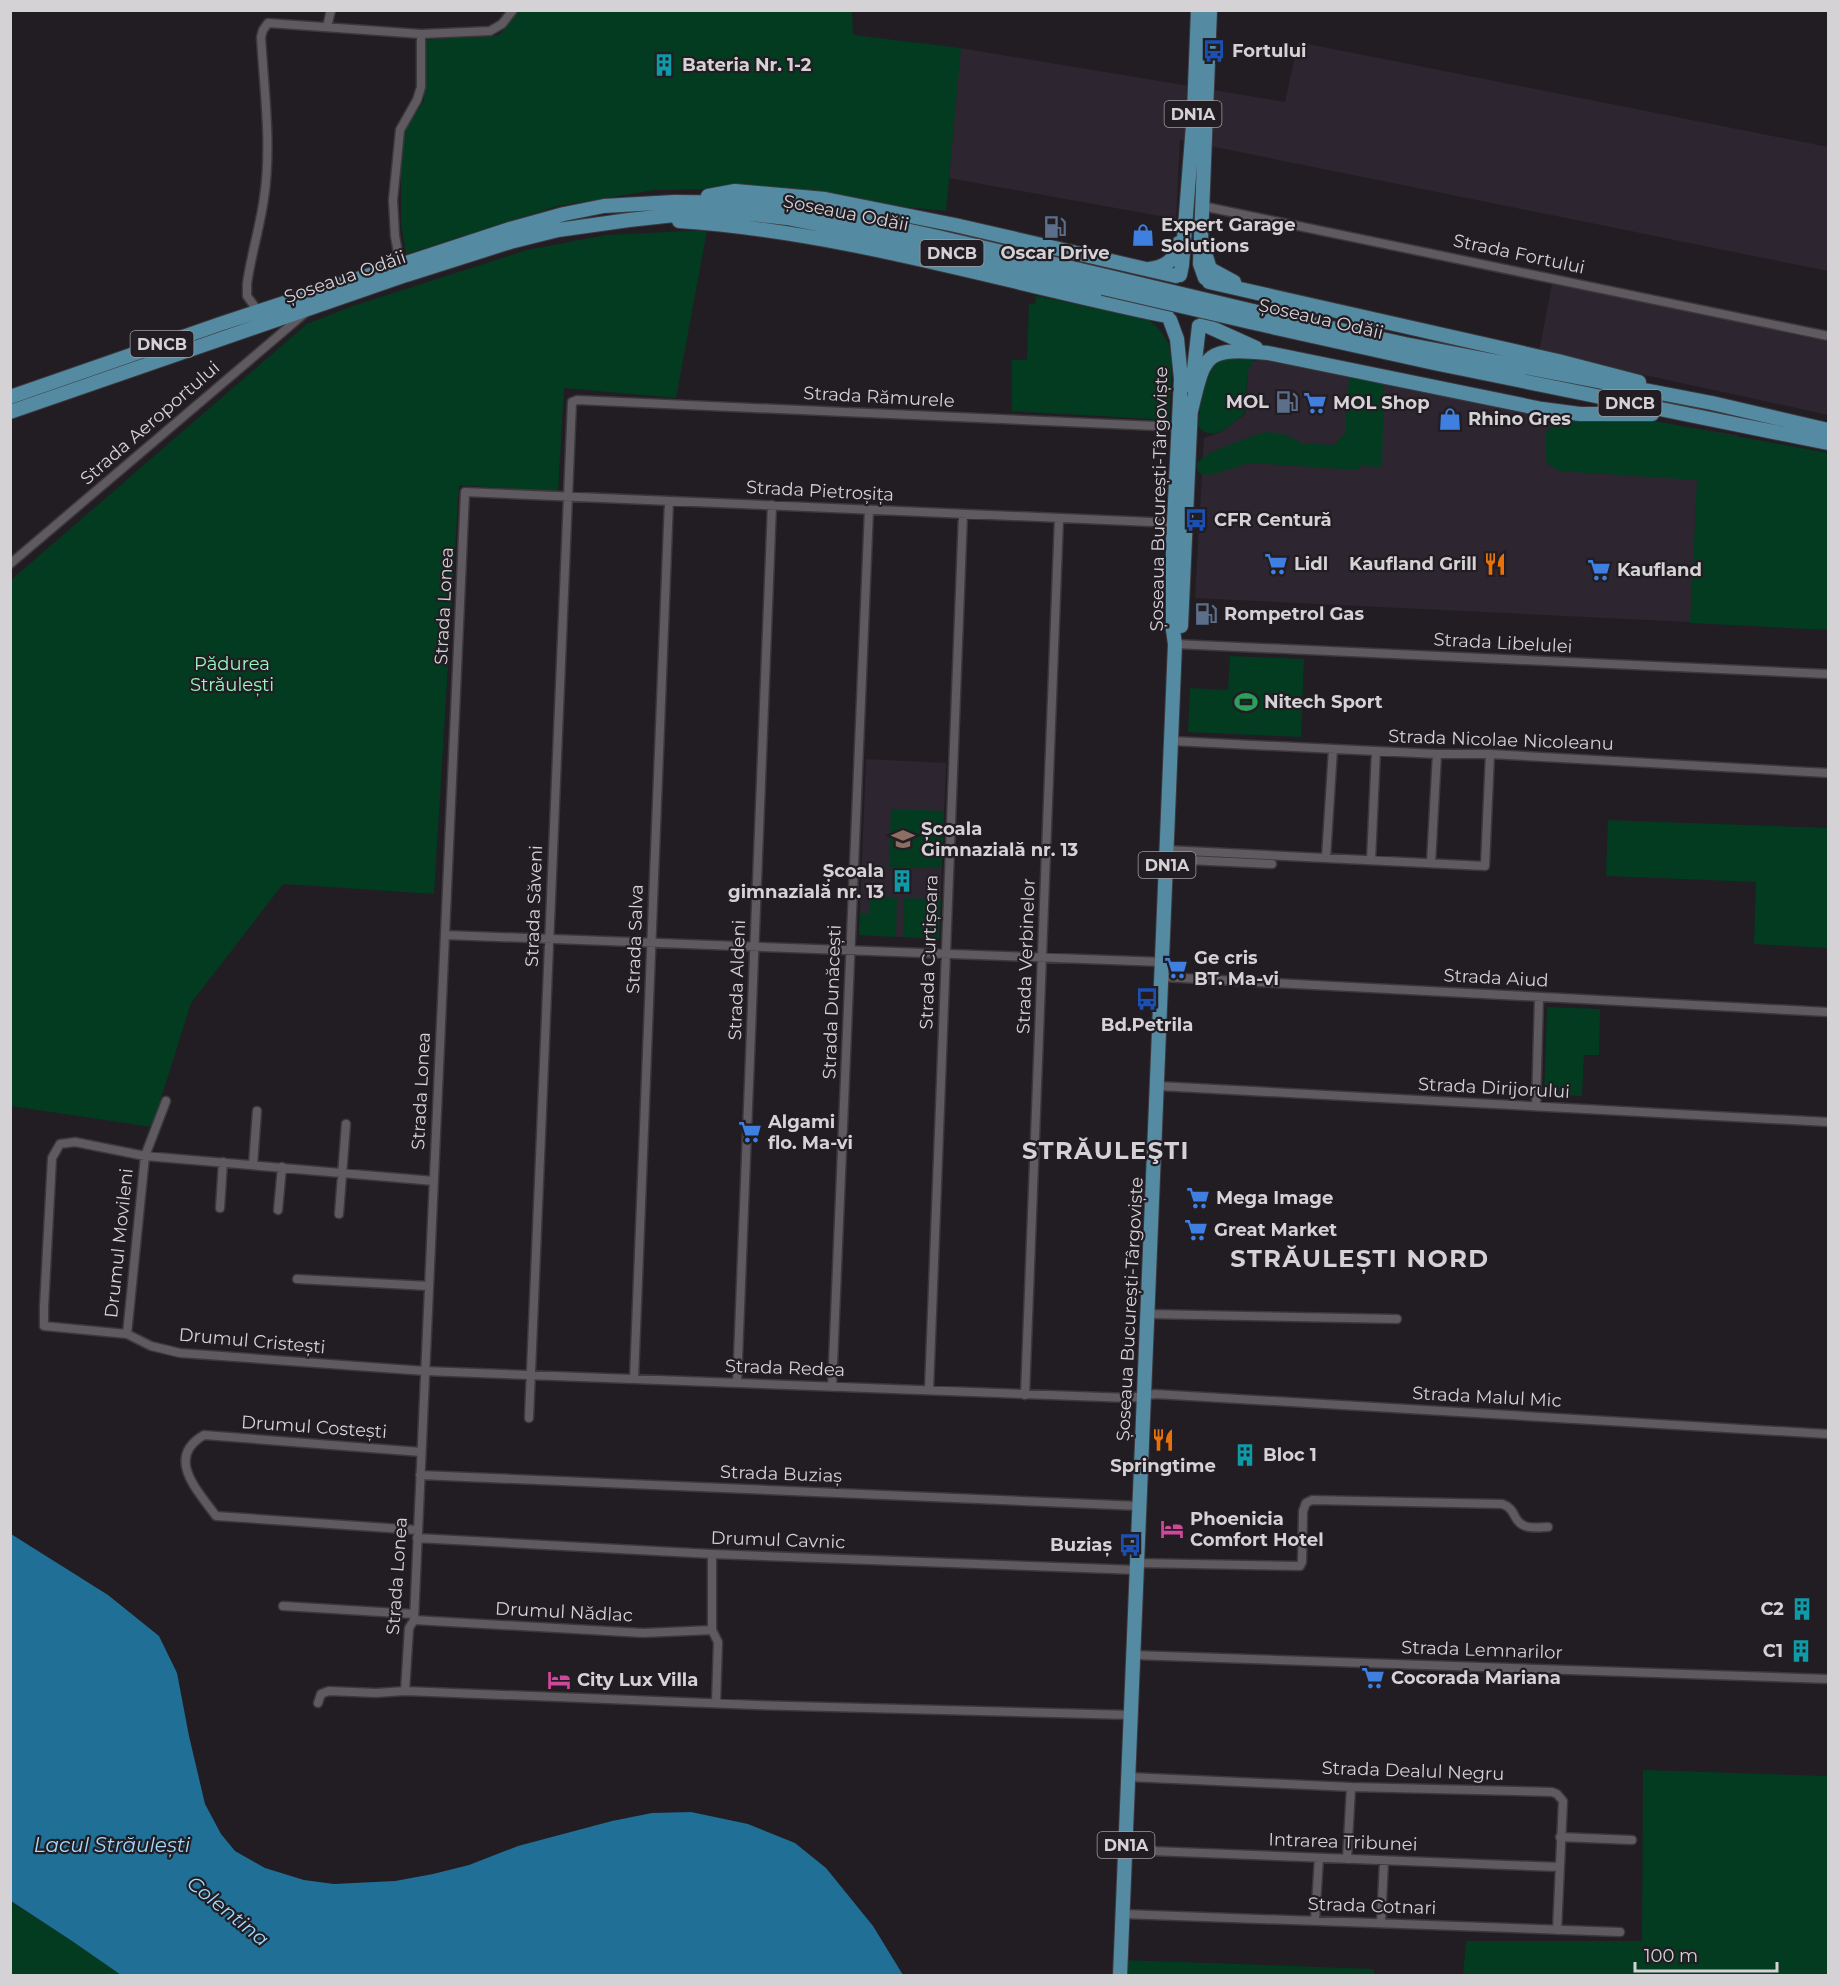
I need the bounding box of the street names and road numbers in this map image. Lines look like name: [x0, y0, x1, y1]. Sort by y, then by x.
road number: DN1A: [1164, 101, 1222, 127]
street label: Șoseaua Odăii: [781, 190, 911, 237]
street label: Strada Fortului: [1451, 229, 1587, 279]
road number: DNCB: [920, 240, 984, 266]
street label: Șoseaua Odăii: [281, 246, 409, 309]
street label: Șoseaua Odăii: [1256, 294, 1386, 345]
road number: DNCB: [130, 331, 194, 357]
street label: Strada Aeroportului: [76, 357, 224, 489]
street label: Șoseaua București-Târgoviște: [1146, 366, 1173, 632]
street label: Strada Rămurele: [803, 382, 955, 412]
road number: DNCB: [1598, 390, 1662, 416]
street label: Strada Pietroșița: [745, 476, 895, 507]
street label: Strada Lonea: [430, 546, 458, 666]
street label: Strada Libelulei: [1433, 628, 1573, 658]
street label: Strada Nicolae Nicoleanu: [1388, 725, 1614, 755]
street label: Strada Săveni: [521, 845, 547, 967]
road number: DN1A: [1138, 852, 1196, 878]
street label: Strada Curtișoara: [915, 874, 944, 1030]
street label: Strada Verbinelor: [1012, 878, 1040, 1034]
street label: Strada Salva: [622, 884, 648, 994]
street label: Strada Aldeni: [724, 919, 750, 1041]
street label: Strada Dunăcești: [818, 924, 847, 1080]
street label: Strada Aiud: [1443, 964, 1549, 992]
street label: Strada Lonea: [407, 1031, 435, 1151]
street label: Strada Dirijorului: [1418, 1073, 1570, 1103]
street label: Drumul Movileni: [100, 1167, 138, 1319]
street label: Șoseaua București-Târgoviște: [1112, 1176, 1149, 1442]
street label: Drumul Cristești: [178, 1324, 326, 1359]
street label: Strada Redea: [724, 1355, 846, 1381]
street label: Strada Malul Mic: [1412, 1382, 1562, 1412]
street label: Drumul Costești: [240, 1411, 388, 1444]
street label: Strada Buziaș: [720, 1461, 843, 1488]
street label: Strada Lonea: [382, 1516, 412, 1636]
street label: Drumul Cavnic: [710, 1527, 846, 1553]
street label: Drumul Nădlac: [495, 1597, 633, 1627]
street label: Strada Lemnarilor: [1401, 1636, 1563, 1664]
street label: Strada Dealul Negru: [1321, 1757, 1505, 1785]
street label: Intrarea Tribunei: [1268, 1828, 1418, 1856]
road number: DN1A: [1098, 1832, 1154, 1858]
street label: Strada Cotnari: [1307, 1893, 1437, 1919]

